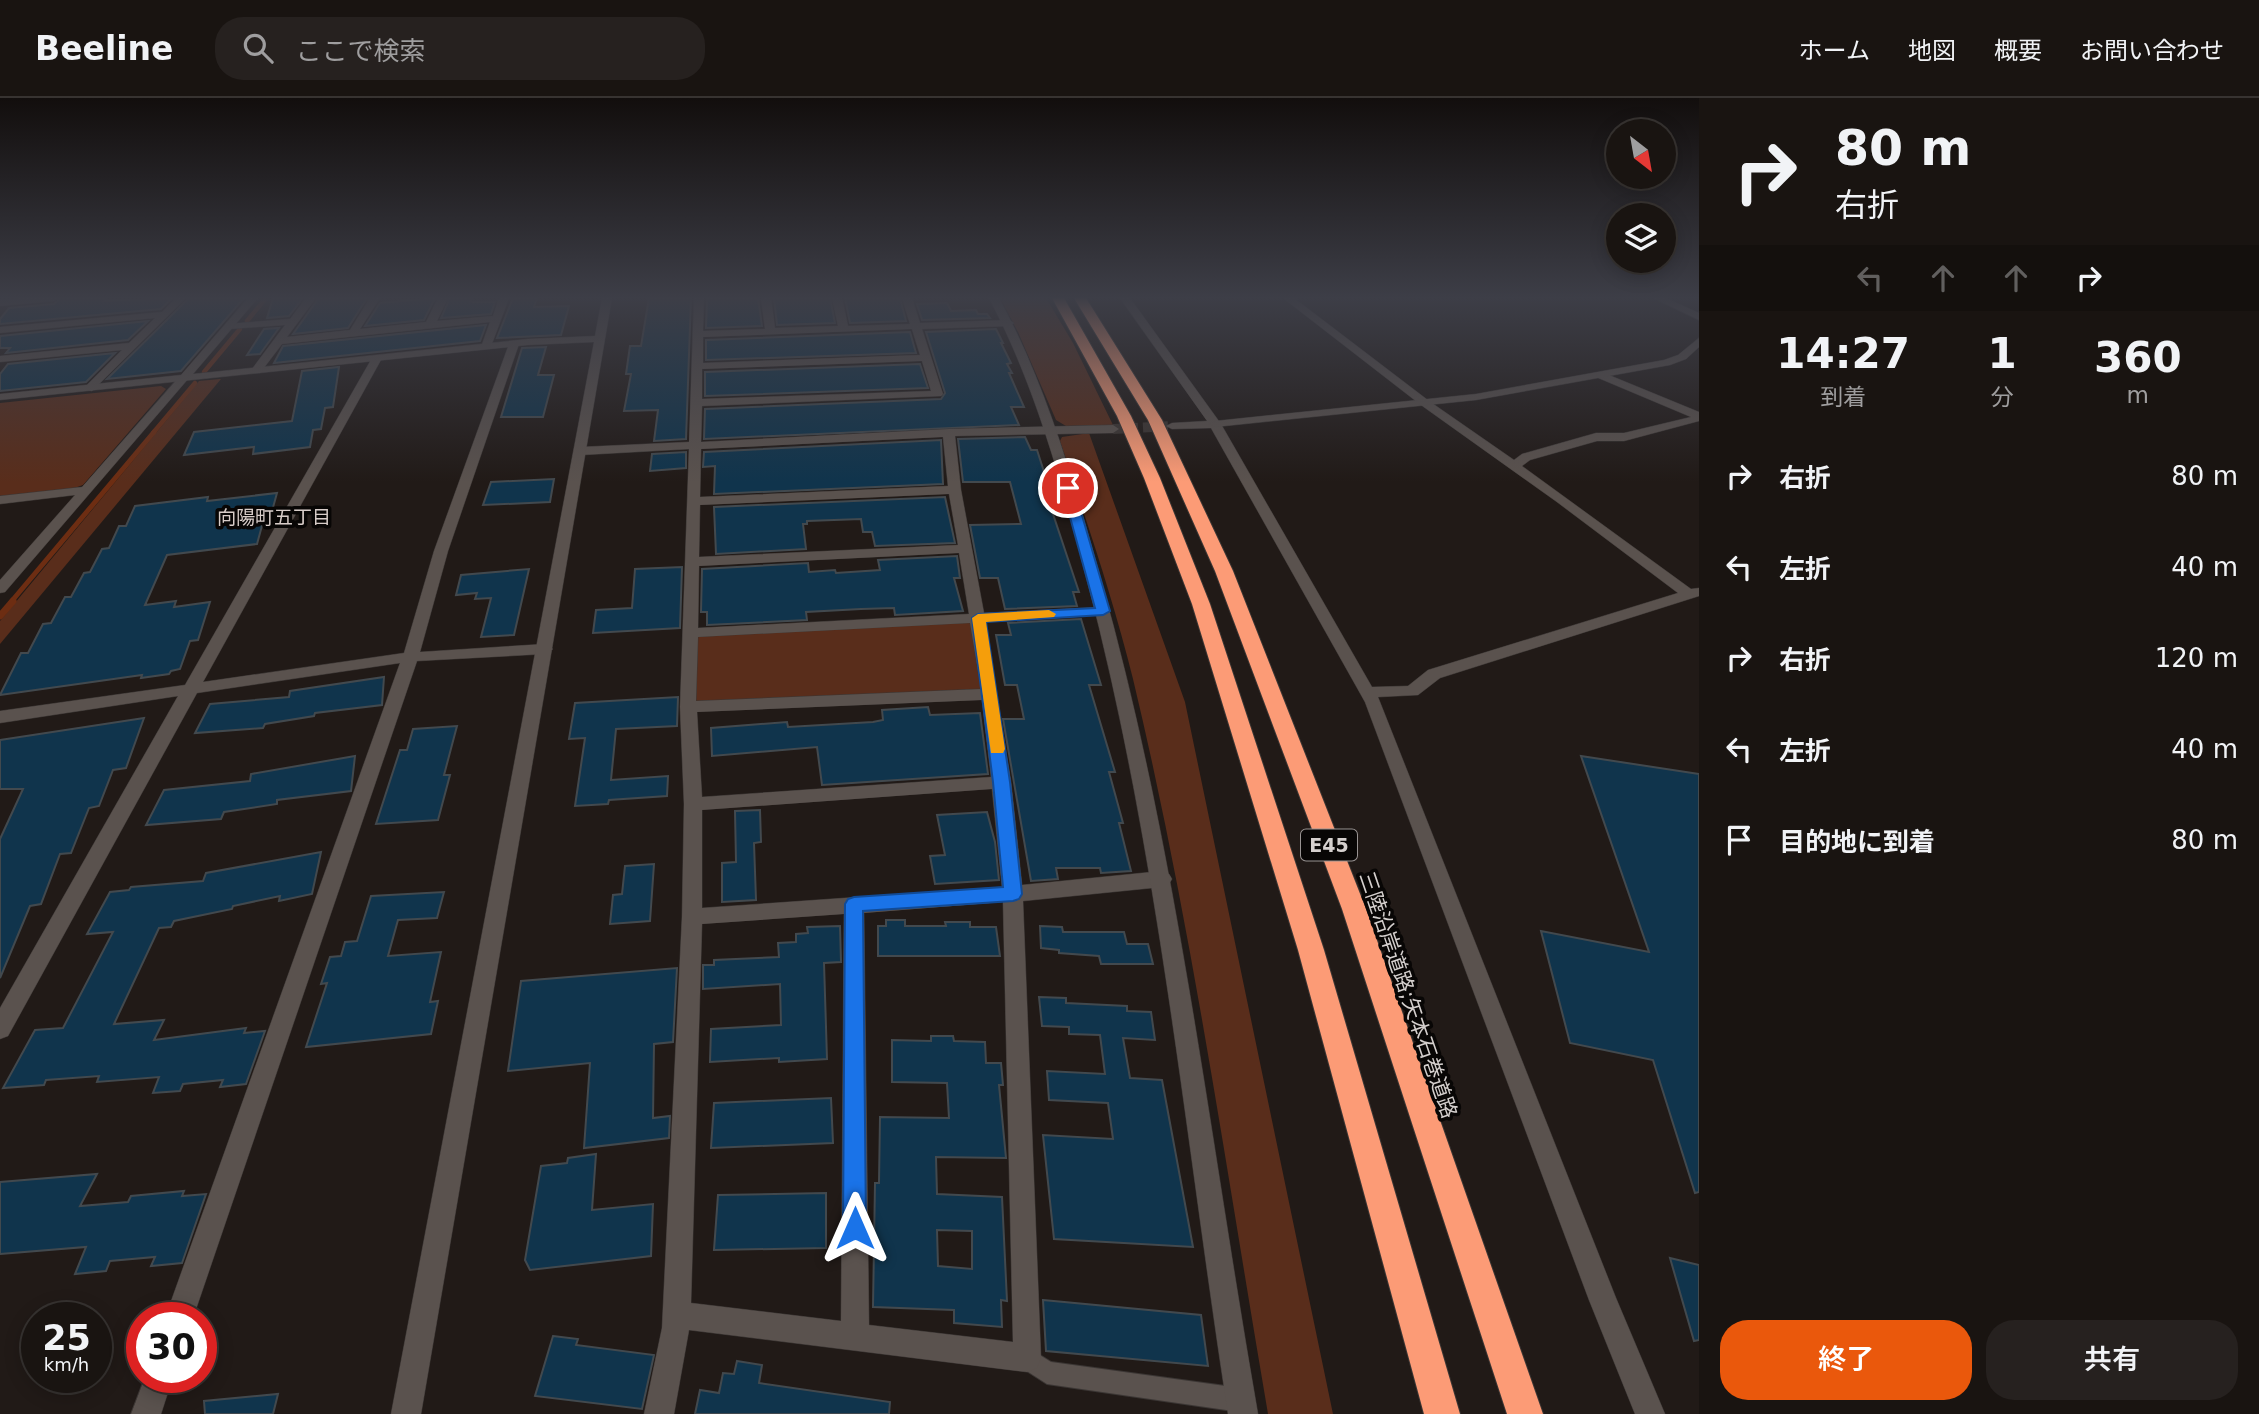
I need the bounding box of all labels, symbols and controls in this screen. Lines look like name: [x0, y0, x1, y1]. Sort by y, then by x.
search box: [215, 17, 705, 80]
text: Beeline: [35, 29, 173, 68]
icon: search: [239, 29, 277, 67]
text: ここで検索: [295, 36, 425, 66]
text: ホーム: [1799, 37, 1870, 65]
text: 地図: [1908, 37, 1956, 65]
text: 概要: [1994, 37, 2042, 65]
text: お問い合わせ: [2080, 37, 2224, 65]
north arrow: [1606, 119, 1676, 189]
map controls: [1606, 119, 1676, 273]
text: 80 m: [1835, 120, 1971, 177]
icon: right: [1720, 126, 1811, 217]
text: 右折: [1835, 186, 1899, 224]
button: layers: [1606, 203, 1676, 273]
icon: left: [1851, 259, 1889, 297]
icon: ahead: [1924, 259, 1962, 297]
icon: ahead: [1997, 259, 2035, 297]
icon: right: [2070, 259, 2108, 297]
text: 14:27: [1776, 329, 1910, 378]
text: 1: [1987, 329, 2017, 378]
text: 360: [2094, 333, 2182, 382]
text: m: [2127, 382, 2149, 408]
text: 到着: [1820, 384, 1866, 410]
text: 分: [1991, 384, 2014, 410]
icon: right: [1720, 457, 1758, 495]
pin: [1038, 458, 1098, 518]
text: 80 m: [2171, 461, 2238, 491]
text: 右折: [1779, 463, 1831, 493]
icon: arrive: [1049, 469, 1087, 507]
district label: 向陽町五丁目: [217, 506, 331, 528]
icon: left: [1720, 548, 1758, 586]
text: 40 m: [2171, 552, 2238, 582]
text: 左折: [1779, 554, 1831, 584]
icon: right: [1720, 639, 1758, 677]
text: 120 m: [2155, 643, 2238, 673]
text: 右折: [1779, 645, 1831, 675]
icon: left: [1720, 730, 1758, 768]
text: 40 m: [2171, 734, 2238, 764]
text: 左折: [1779, 736, 1831, 766]
icon: arrive: [1720, 821, 1758, 859]
text: 80 m: [2171, 825, 2238, 855]
text: 目的地に到着: [1779, 827, 1935, 857]
road number: E45: [1301, 830, 1357, 860]
street label: 三陸沿岸道路;矢本石巻道路: [1354, 869, 1462, 1121]
position arrow: [818, 1191, 892, 1265]
speed limit sign: 30: [126, 1302, 217, 1393]
text: 25: [42, 1318, 91, 1358]
button: 終了: [1720, 1320, 1972, 1400]
button: 共有: [1986, 1320, 2238, 1400]
text: km/h: [44, 1354, 89, 1375]

